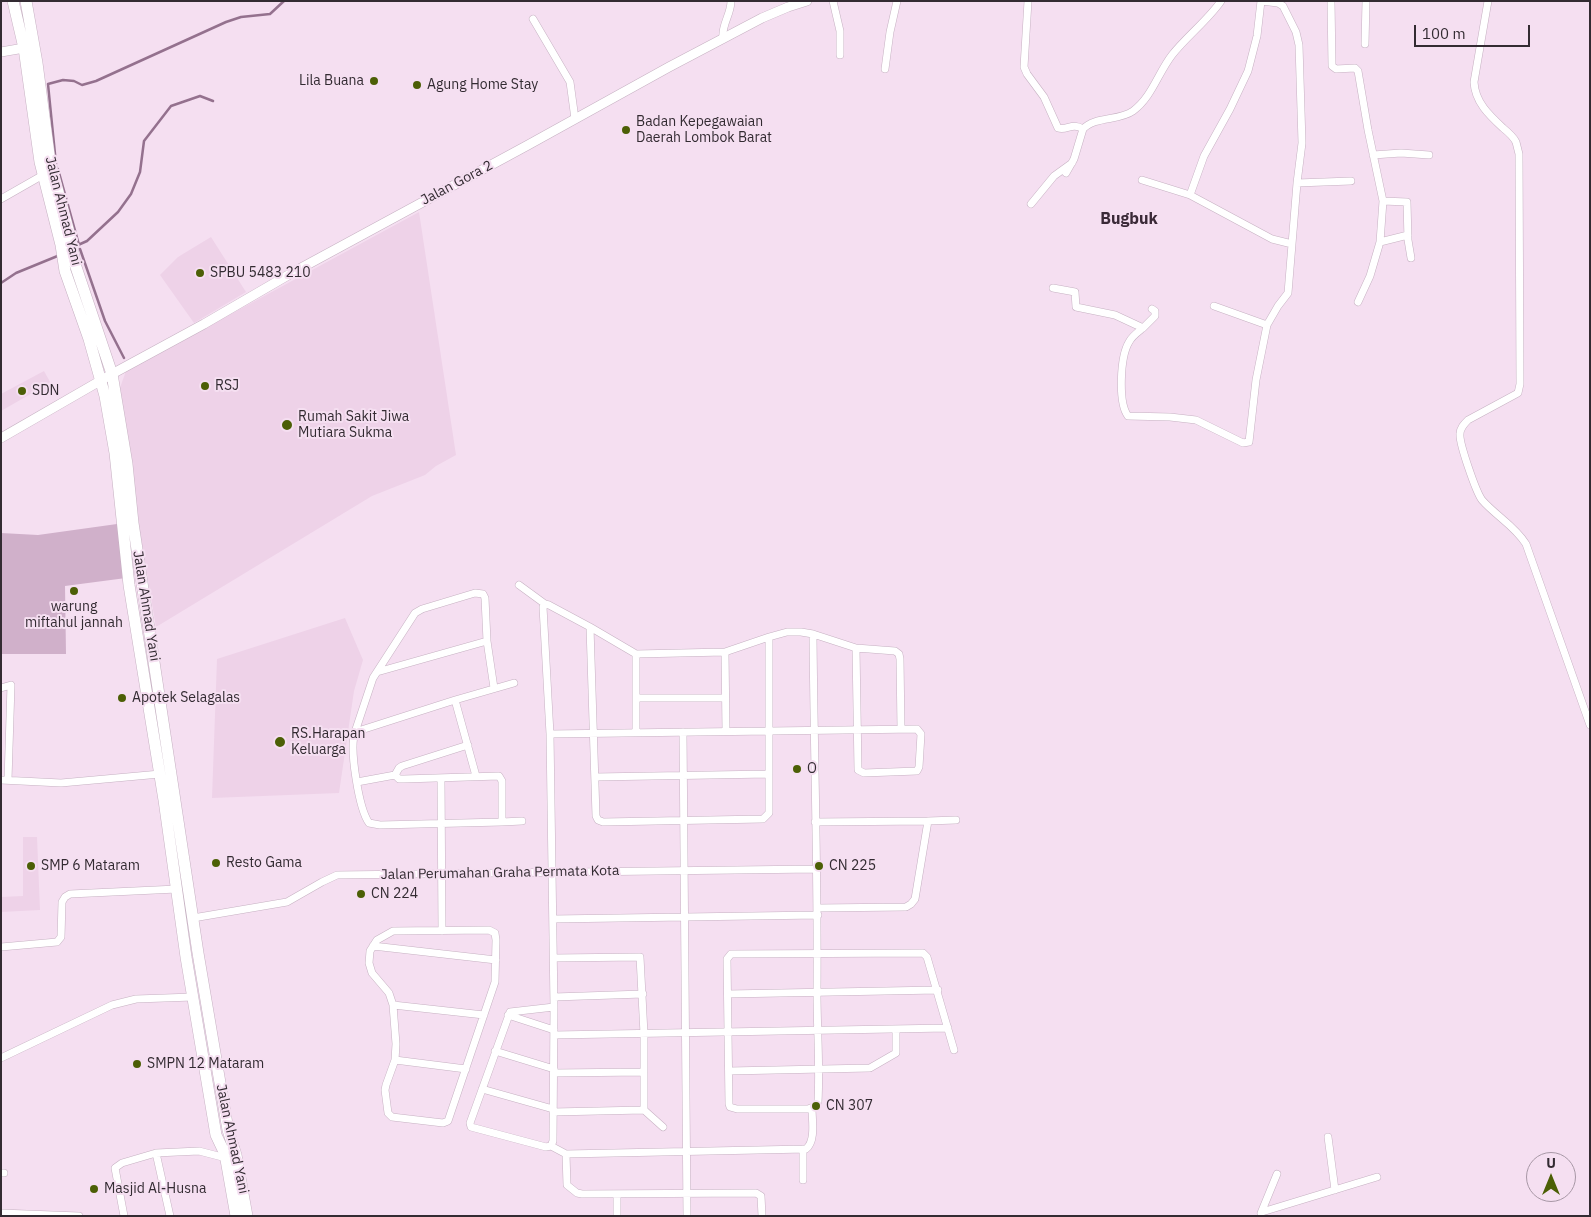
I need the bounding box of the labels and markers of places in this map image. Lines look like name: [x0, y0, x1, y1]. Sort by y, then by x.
place label: Lila Buana: [299, 73, 364, 89]
marker: Lila Buana: [368, 75, 380, 87]
place label: Agung Home Stay: [427, 77, 538, 93]
marker: Agung Home Stay: [411, 79, 423, 91]
place label: Badan Kepegawaian Daerah Lombok Barat: [636, 114, 772, 146]
marker: Badan Kepegawaian Daerah Lombok Barat: [620, 124, 632, 136]
place label: SPBU 5483 210: [210, 265, 311, 281]
marker: SPBU 5483 210: [194, 267, 206, 279]
place label: RSJ: [215, 378, 239, 394]
marker: RSJ: [199, 380, 211, 392]
place label: SDN: [32, 383, 59, 399]
marker: SDN: [16, 385, 28, 397]
place label: Rumah Sakit Jiwa Mutiara Sukma: [298, 409, 409, 442]
marker: Rumah Sakit Jiwa Mutiara Sukma: [280, 418, 294, 432]
marker: warung miftahul jannah: [68, 585, 80, 597]
place label: warung miftahul jannah: [25, 599, 123, 632]
place label: Apotek Selagalas: [132, 690, 240, 706]
marker: Apotek Selagalas: [116, 692, 128, 704]
place label: RS.Harapan Keluarga: [291, 726, 365, 759]
marker: RS.Harapan Keluarga: [273, 735, 287, 749]
place label: O: [807, 761, 817, 777]
marker: O: [791, 763, 803, 775]
place label: Resto Gama: [226, 855, 302, 871]
marker: Resto Gama: [210, 857, 222, 869]
place label: SMP 6 Mataram: [41, 858, 140, 874]
place label: CN 225: [829, 858, 876, 874]
marker: SMP 6 Mataram: [25, 860, 37, 872]
marker: CN 225: [813, 860, 825, 872]
place label: CN 224: [371, 886, 418, 902]
marker: CN 224: [355, 888, 367, 900]
place label: SMPN 12 Mataram: [147, 1056, 264, 1072]
marker: SMPN 12 Mataram: [131, 1058, 143, 1070]
place label: CN 307: [826, 1098, 873, 1114]
marker: CN 307: [810, 1100, 822, 1112]
place label: Masjid Al-Husna: [104, 1181, 206, 1197]
marker: Masjid Al-Husna: [88, 1183, 100, 1195]

